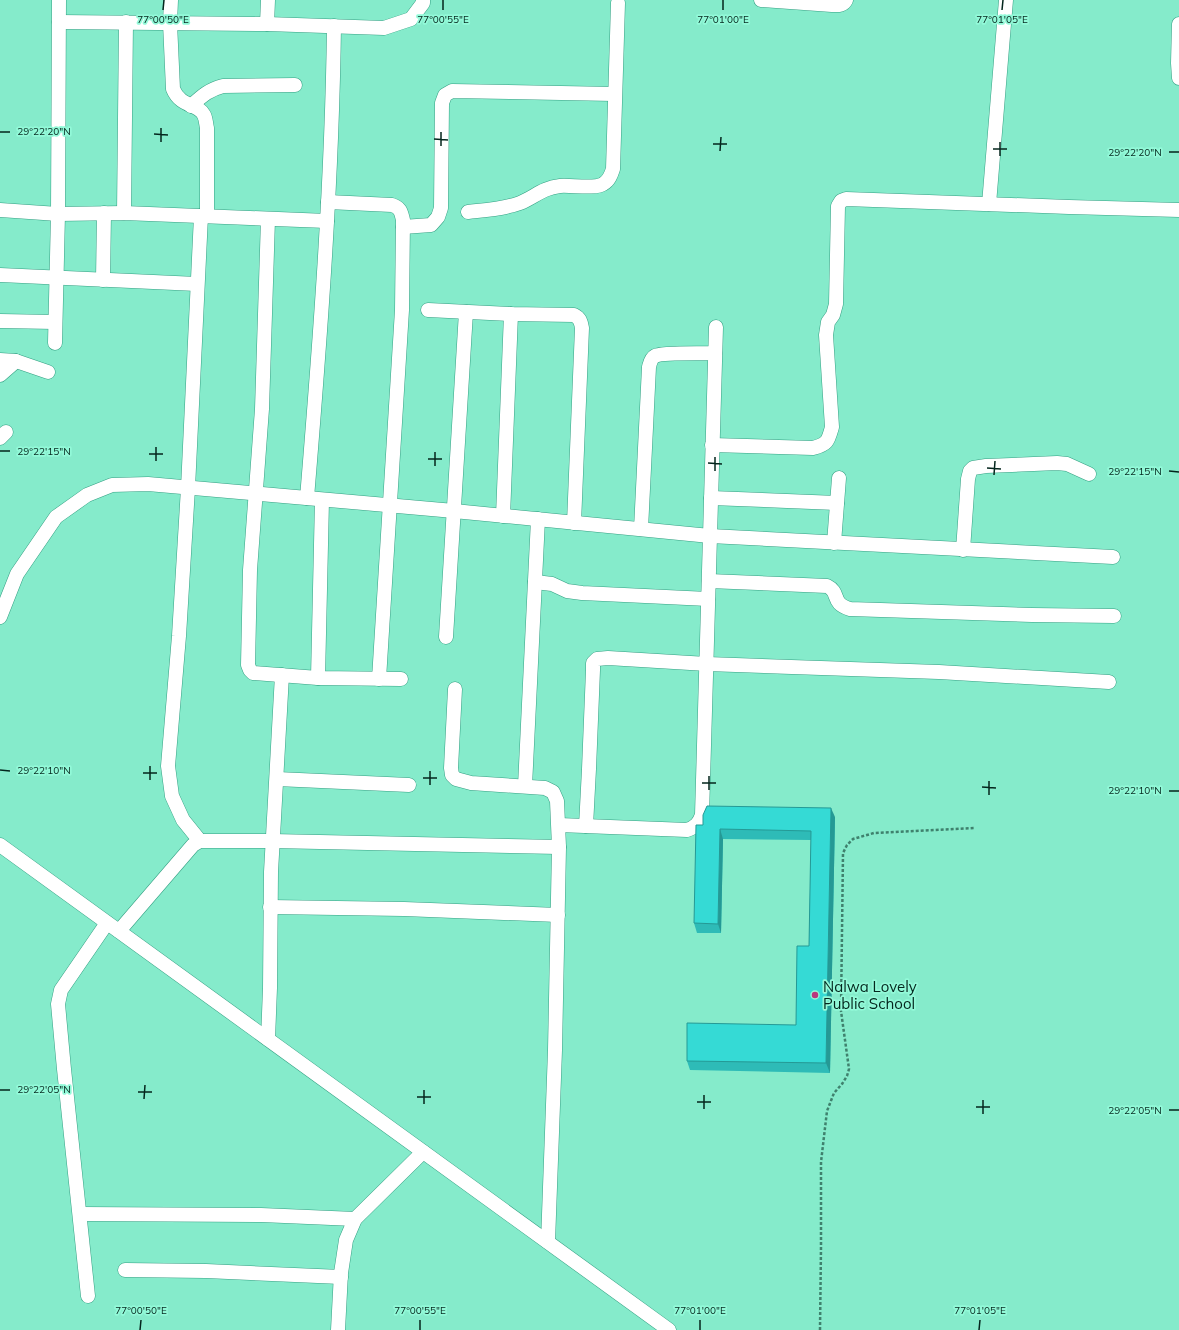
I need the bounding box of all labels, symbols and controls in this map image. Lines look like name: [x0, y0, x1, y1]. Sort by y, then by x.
text: 77°00'50"E: [137, 13, 189, 26]
text: 77°00'55"E: [417, 13, 469, 26]
text: 77°01'00"E: [697, 13, 749, 26]
text: 77°01'05"E: [976, 13, 1028, 26]
text: 29°22'20"N: [17, 125, 71, 138]
text: 29°22'20"N: [1108, 146, 1162, 159]
text: 29°22'15"N: [17, 445, 71, 458]
text: 29°22'15"N: [1108, 465, 1162, 478]
text: 29°22'10"N: [17, 764, 71, 777]
text: 29°22'10"N: [1108, 784, 1162, 797]
place label: Nalwa Lovely Public School: [823, 977, 917, 1013]
marker: Nalwa Lovely Public School: [810, 990, 820, 1000]
text: 29°22'05"N: [17, 1083, 71, 1096]
text: 29°22'05"N: [1108, 1104, 1162, 1117]
text: 77°00'50"E: [115, 1304, 167, 1317]
text: 77°00'55"E: [394, 1304, 446, 1317]
text: 77°01'00"E: [674, 1304, 726, 1317]
text: 77°01'05"E: [954, 1304, 1006, 1317]

